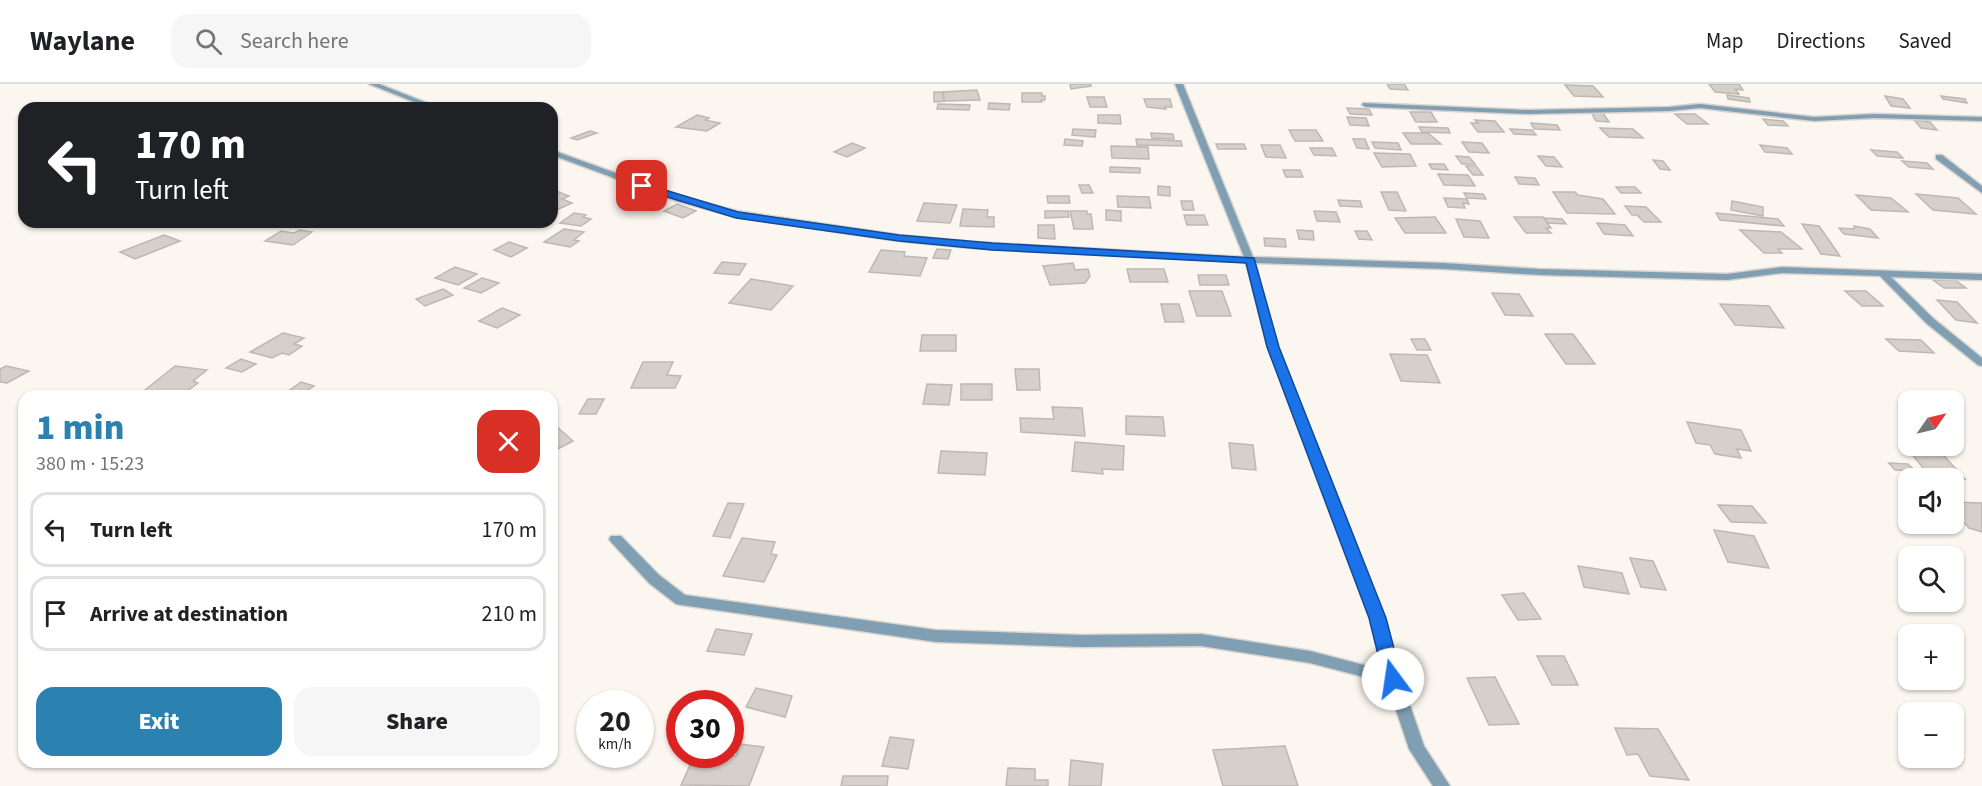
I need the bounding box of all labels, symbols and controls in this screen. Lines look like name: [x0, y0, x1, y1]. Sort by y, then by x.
search box: [171, 14, 591, 68]
text: Waylane: [30, 21, 135, 61]
icon: search: [192, 25, 225, 58]
text: Search here: [240, 25, 349, 57]
text: Map: [1706, 26, 1744, 56]
text: Directions: [1777, 26, 1865, 56]
text: Saved: [1898, 26, 1952, 56]
text: 170 m: [135, 115, 246, 175]
icon: left: [36, 126, 114, 204]
pin: [616, 160, 667, 211]
icon: arrive: [625, 169, 658, 202]
text: Turn left: [135, 171, 229, 210]
north arrow: [1898, 390, 1964, 456]
map controls: [1898, 390, 1964, 768]
text: 1 min: [36, 402, 124, 453]
button: close: [477, 410, 540, 473]
text: 380 m · 15:23: [36, 450, 144, 478]
button: sound: [1898, 468, 1964, 534]
icon: left: [39, 513, 72, 546]
text: Turn left: [90, 514, 172, 546]
text: 170 m: [482, 514, 537, 546]
button: search: [1898, 546, 1964, 612]
icon: arrive: [39, 597, 72, 630]
text: Arrive at destination: [90, 598, 288, 630]
text: 210 m: [482, 598, 537, 630]
button: +: [1898, 624, 1964, 690]
position arrow: [1361, 647, 1425, 711]
button: Exit: [36, 687, 282, 756]
button: Share: [294, 687, 540, 756]
speed limit sign: 30: [666, 690, 744, 768]
text: 20: [599, 700, 631, 743]
button: −: [1898, 702, 1964, 768]
text: km/h: [598, 734, 632, 755]

